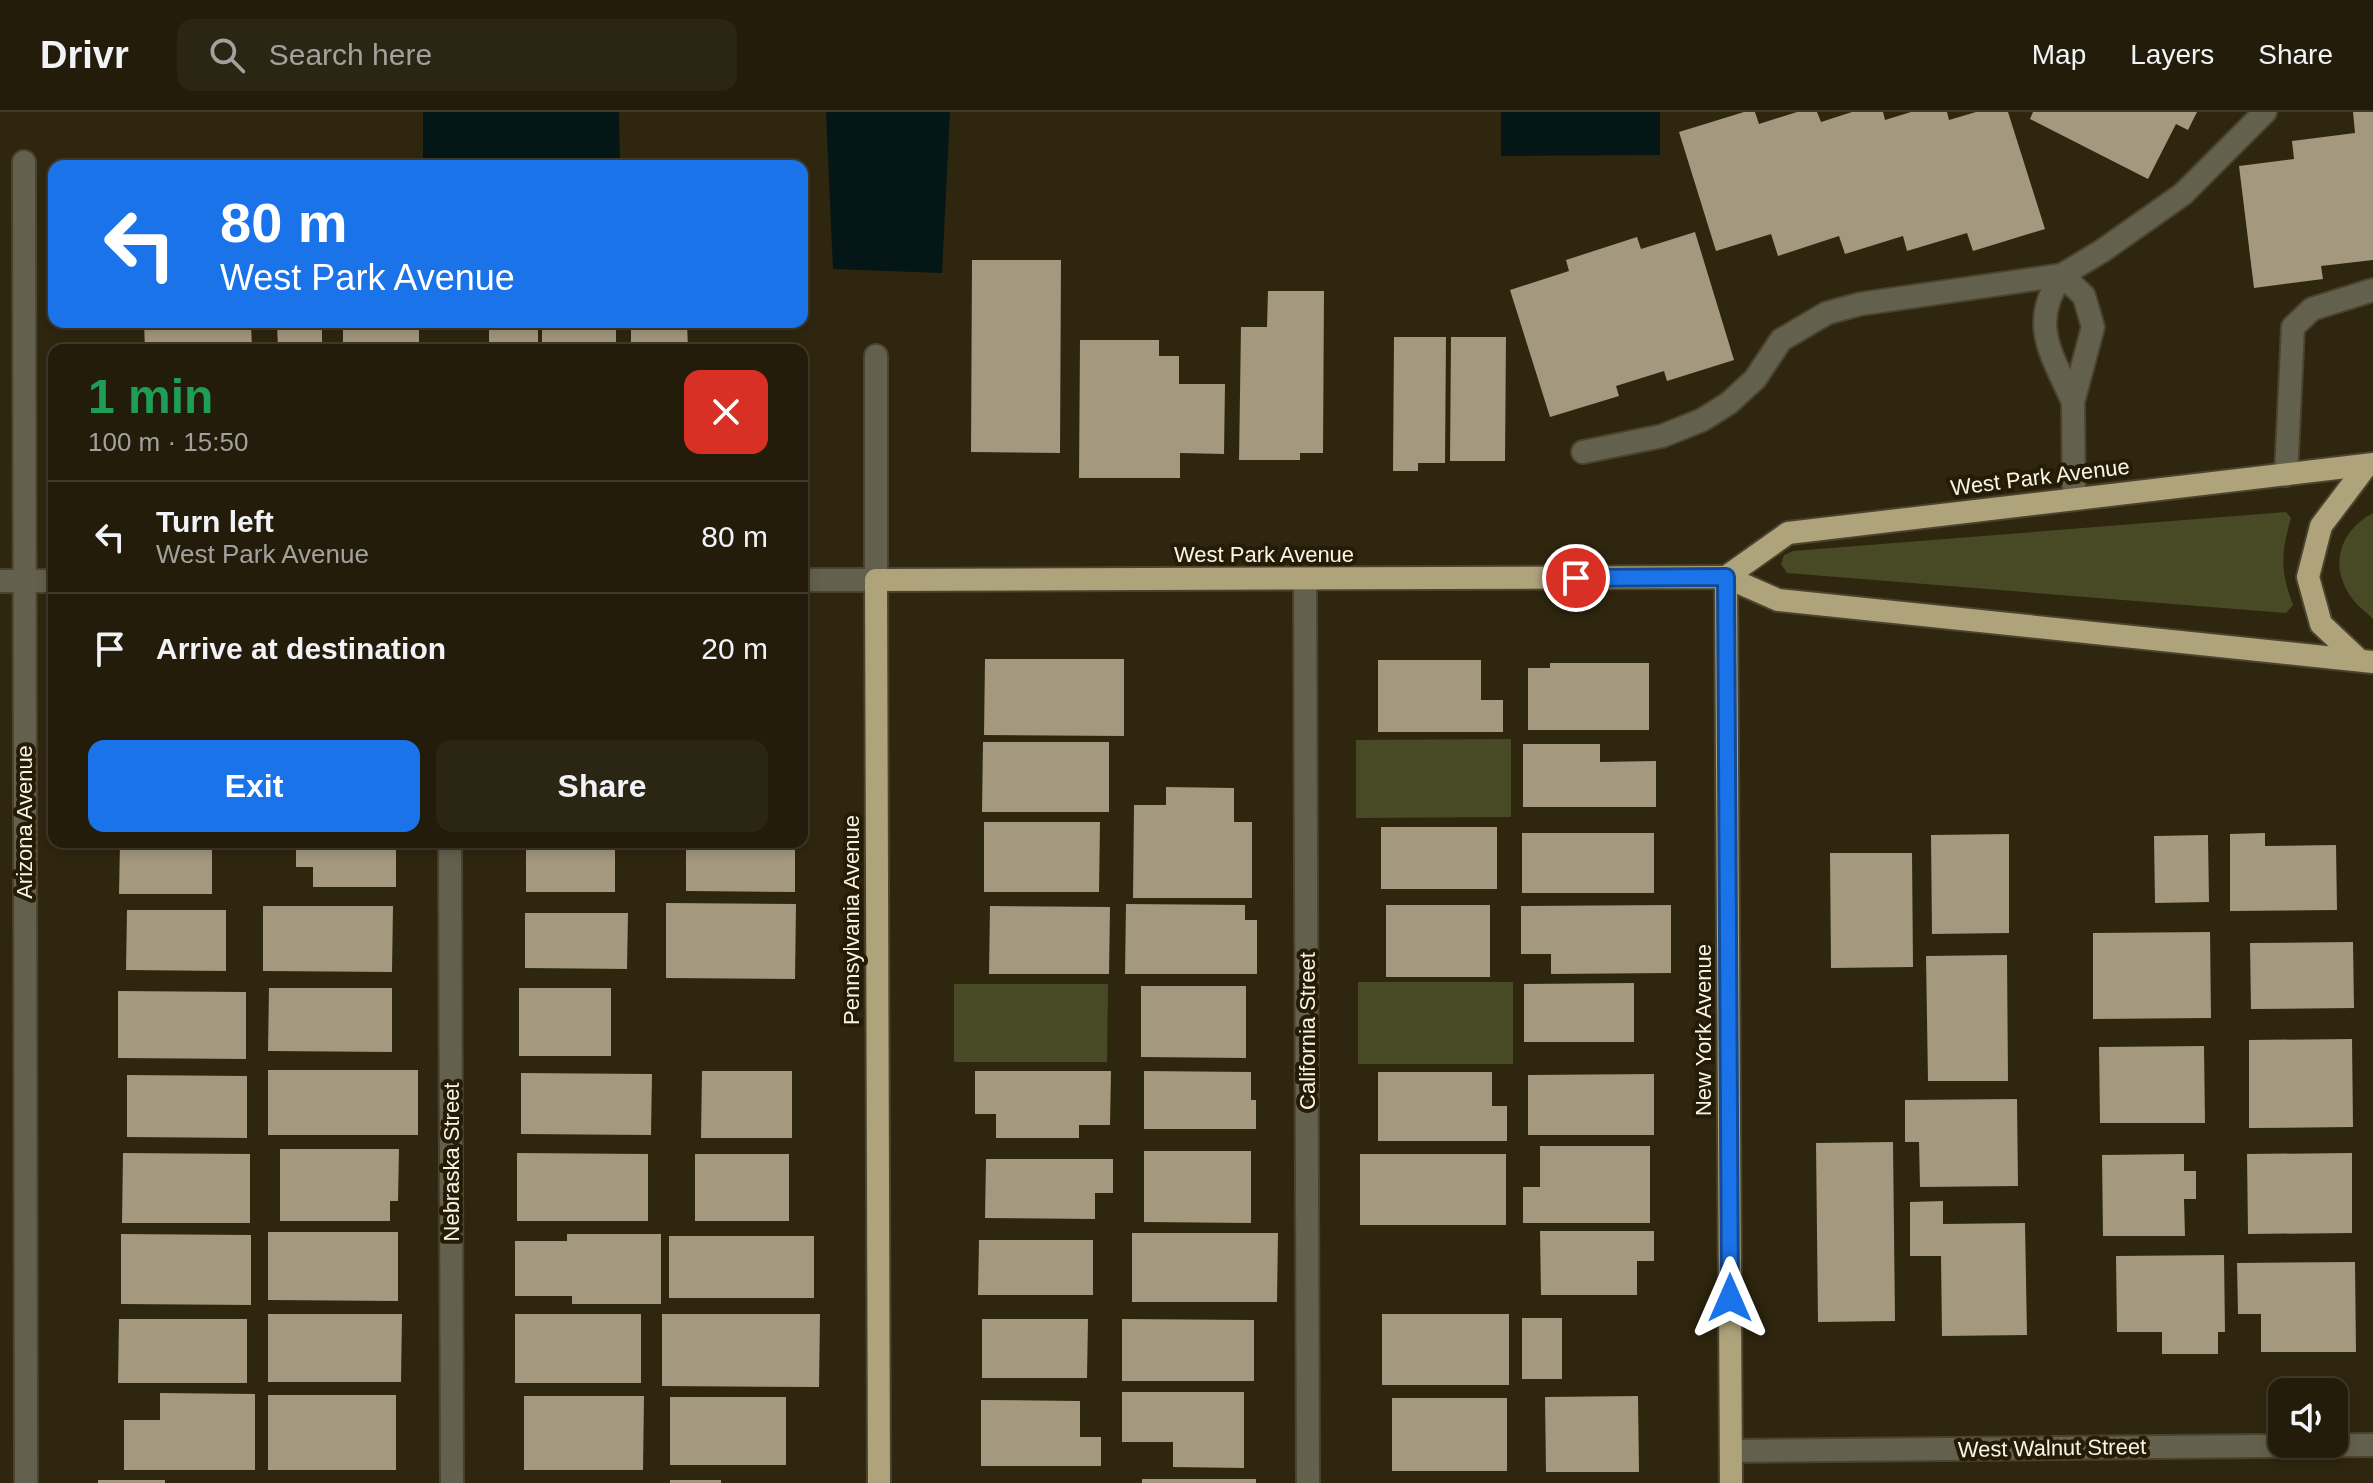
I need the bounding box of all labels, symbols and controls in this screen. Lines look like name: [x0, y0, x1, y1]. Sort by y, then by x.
search box: [177, 19, 737, 91]
icon: search: [205, 33, 249, 77]
text: Drivr: [40, 34, 129, 76]
text: Search here: [269, 38, 432, 71]
text: Map: [2032, 39, 2086, 70]
text: Layers: [2130, 39, 2214, 70]
text: Share: [2258, 39, 2333, 70]
text: 80 m: [220, 191, 348, 254]
icon: left: [88, 192, 192, 296]
text: West Park Avenue: [220, 257, 515, 298]
text: 1 min: [88, 370, 213, 423]
button: close: [684, 370, 768, 454]
text: 100 m · 15:50: [88, 427, 248, 457]
street label: West Park Avenue: [1949, 454, 2131, 500]
text: Turn left: [156, 505, 274, 538]
icon: left: [88, 515, 132, 559]
text: 80 m: [701, 520, 768, 553]
text: West Park Avenue: [156, 539, 369, 569]
street label: West Park Avenue: [1174, 542, 1354, 567]
pin: [1542, 544, 1610, 612]
icon: arrive: [1554, 556, 1598, 600]
icon: arrive: [88, 627, 132, 671]
text: Arrive at destination: [156, 632, 446, 665]
text: 20 m: [701, 632, 768, 665]
button: Exit: [88, 740, 420, 832]
button: Share: [436, 740, 768, 832]
street label: Arizona Avenue: [12, 745, 37, 899]
street label: Pennsylvania Avenue: [839, 815, 864, 1025]
street label: New York Avenue: [1691, 944, 1716, 1116]
street label: California Street: [1295, 952, 1320, 1110]
street label: Nebraska Street: [439, 1083, 464, 1241]
position arrow: [1688, 1256, 1772, 1340]
map controls: [2268, 1378, 2348, 1458]
button: sound: [2268, 1378, 2348, 1458]
street label: West Walnut Street: [1958, 1434, 2146, 1462]

